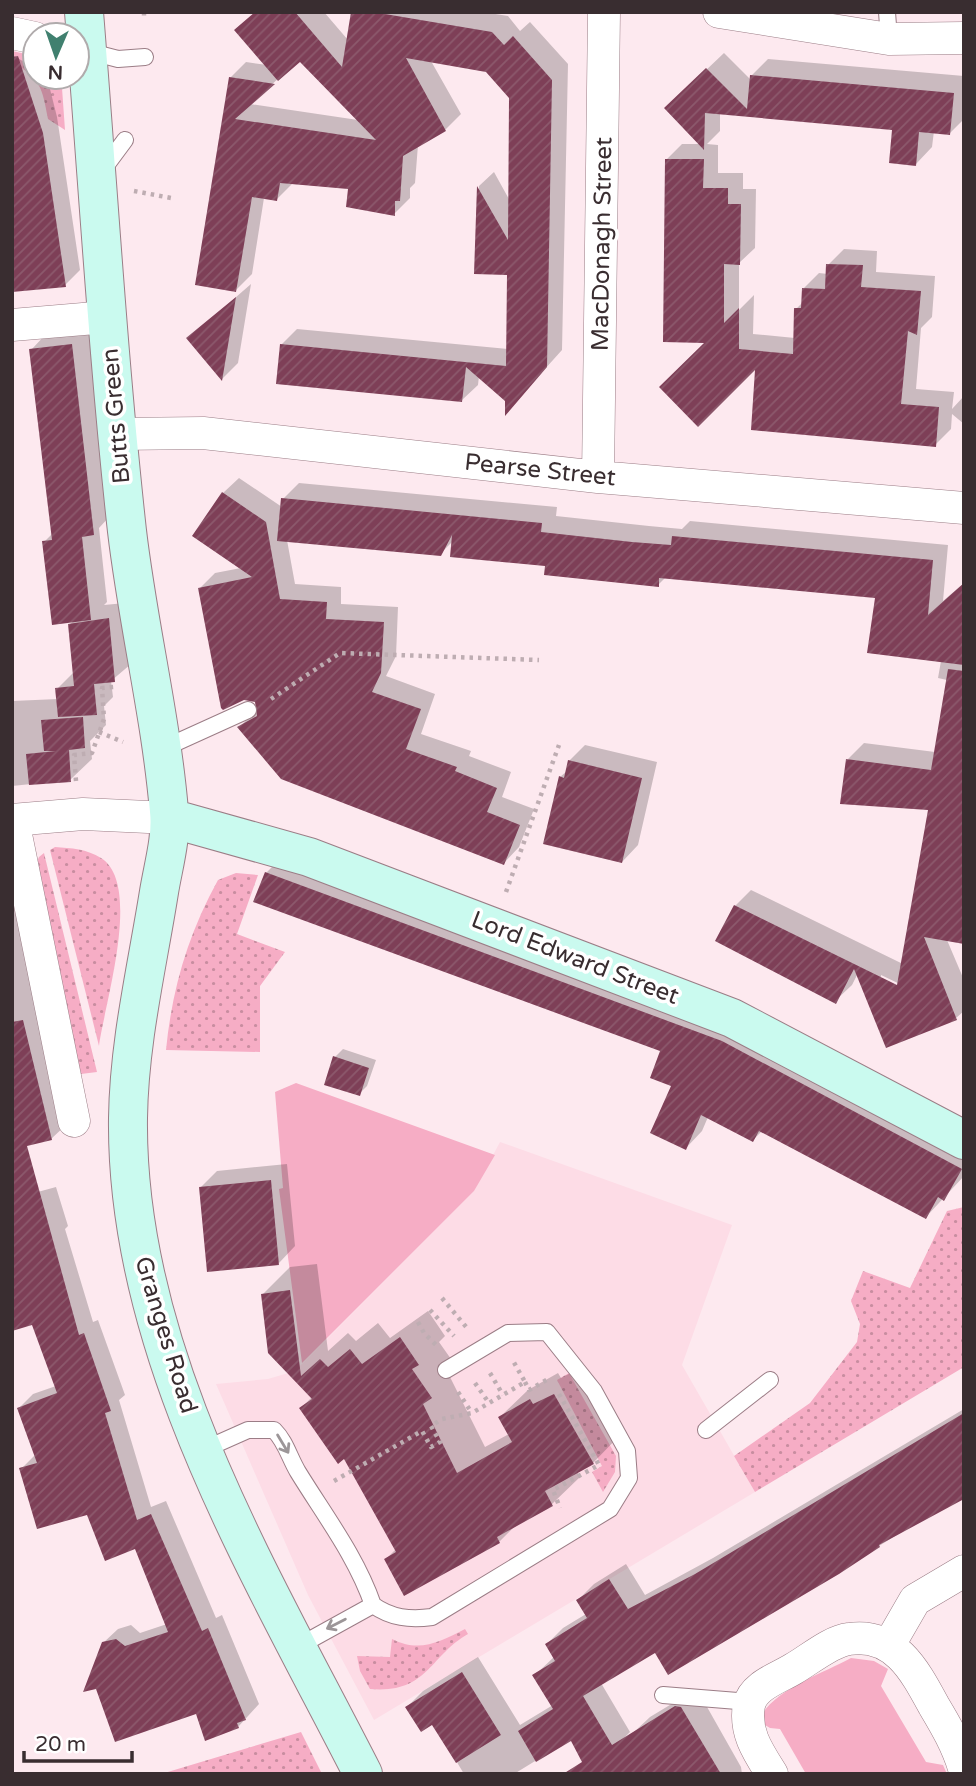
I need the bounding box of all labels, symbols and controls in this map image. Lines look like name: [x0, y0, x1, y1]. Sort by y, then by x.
north arrow: [21, 21, 91, 91]
text: N: [47, 61, 63, 83]
street label: MacDonagh Street: [586, 137, 618, 351]
street label: Butts Green: [96, 347, 136, 485]
street label: Pearse Street: [463, 448, 617, 492]
street label: Lord Edward Street: [467, 905, 683, 1011]
street label: Granges Road: [128, 1253, 204, 1417]
one-way arrow: [277, 1433, 291, 1453]
one-way arrow: [326, 1617, 346, 1631]
scale bar: [24, 1720, 133, 1764]
text: 20 m: [35, 1732, 86, 1757]

